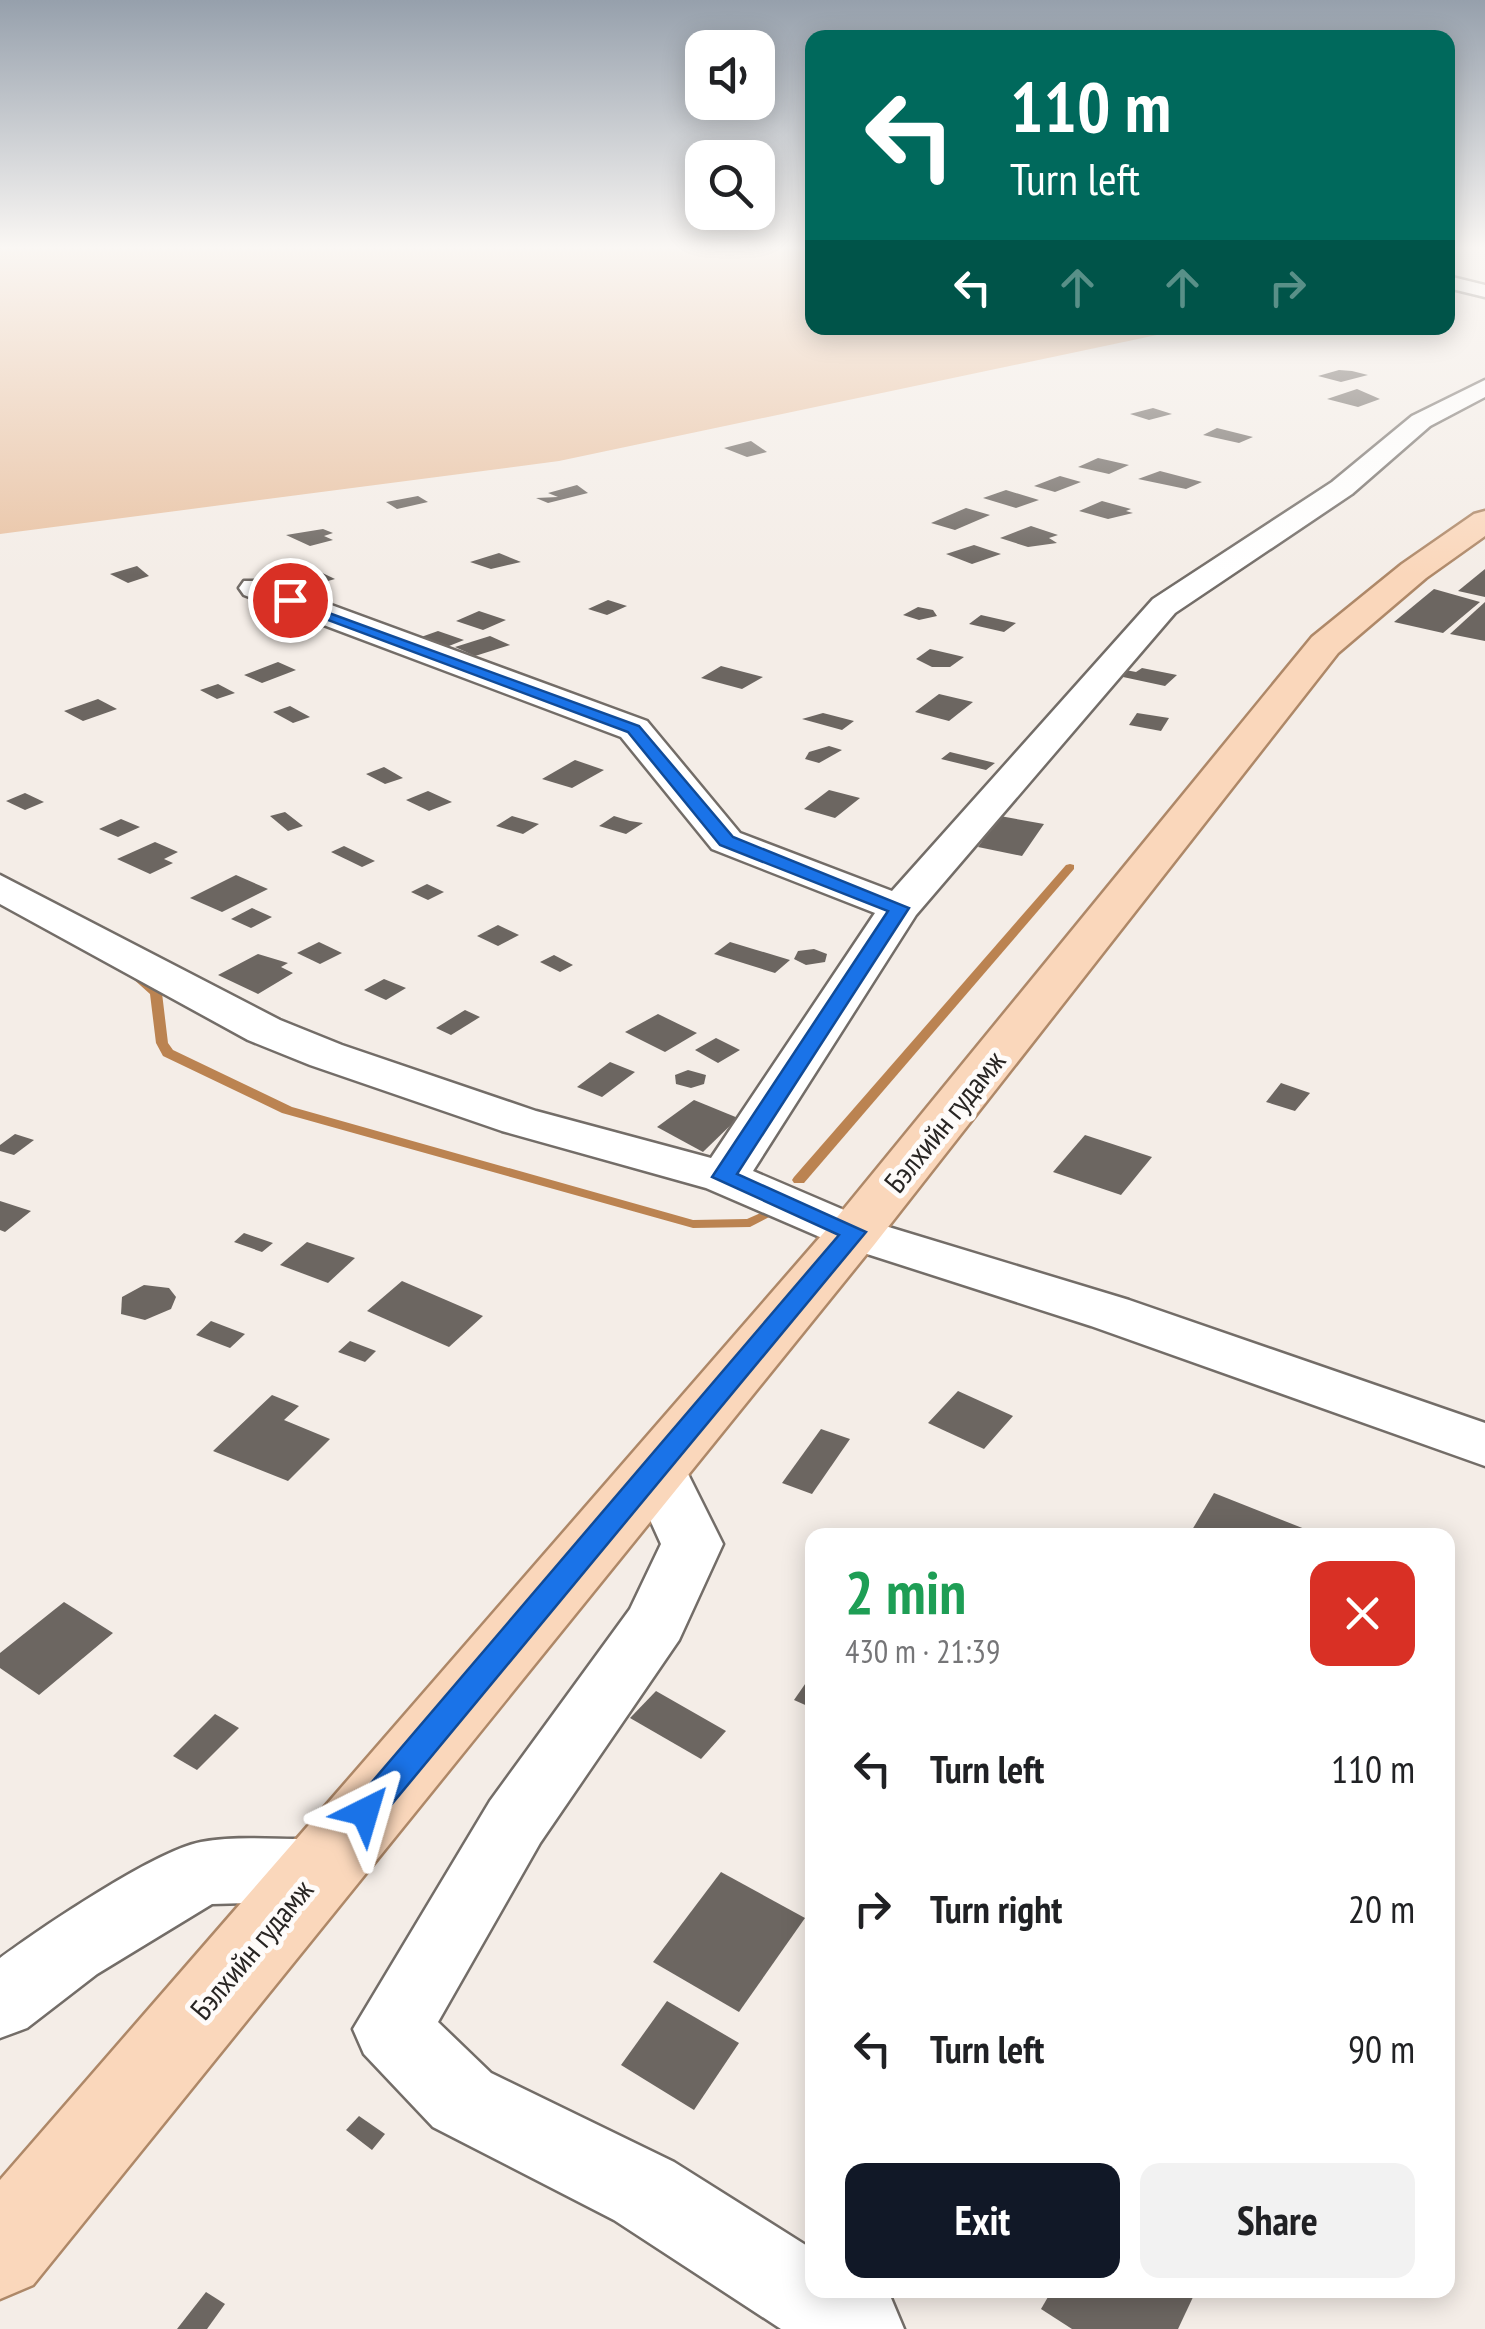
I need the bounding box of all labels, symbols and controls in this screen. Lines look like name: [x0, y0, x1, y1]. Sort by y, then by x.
map controls: [685, 30, 775, 230]
button: sound: [685, 30, 775, 120]
text: 110 m: [1010, 61, 1171, 151]
icon: left: [845, 70, 975, 200]
button: search: [685, 140, 775, 230]
text: Turn left: [1010, 149, 1140, 207]
icon: left: [945, 260, 1000, 315]
icon: ahead: [1050, 260, 1105, 315]
icon: ahead: [1155, 260, 1210, 315]
icon: right: [1260, 260, 1315, 315]
pin: [248, 558, 333, 643]
icon: arrive: [263, 573, 318, 628]
street label: Бэлхийн гудамж: [875, 1041, 1014, 1200]
text: 2 min: [845, 1553, 966, 1631]
button: close: [1310, 1561, 1415, 1666]
text: 430 m · 21:39: [845, 1630, 1000, 1672]
icon: left: [845, 1741, 900, 1796]
text: Turn left: [930, 1744, 1044, 1793]
text: 110 m: [1331, 1744, 1415, 1793]
position arrow: [313, 1760, 417, 1864]
street label: Бэлхийн гудамж: [181, 1870, 322, 2027]
icon: right: [845, 1881, 900, 1936]
text: Turn right: [930, 1884, 1062, 1933]
text: 20 m: [1348, 1884, 1415, 1933]
icon: left: [845, 2021, 900, 2076]
text: Turn left: [930, 2024, 1044, 2073]
text: 90 m: [1348, 2024, 1415, 2073]
button: Exit: [845, 2163, 1120, 2278]
button: Share: [1140, 2163, 1415, 2278]

